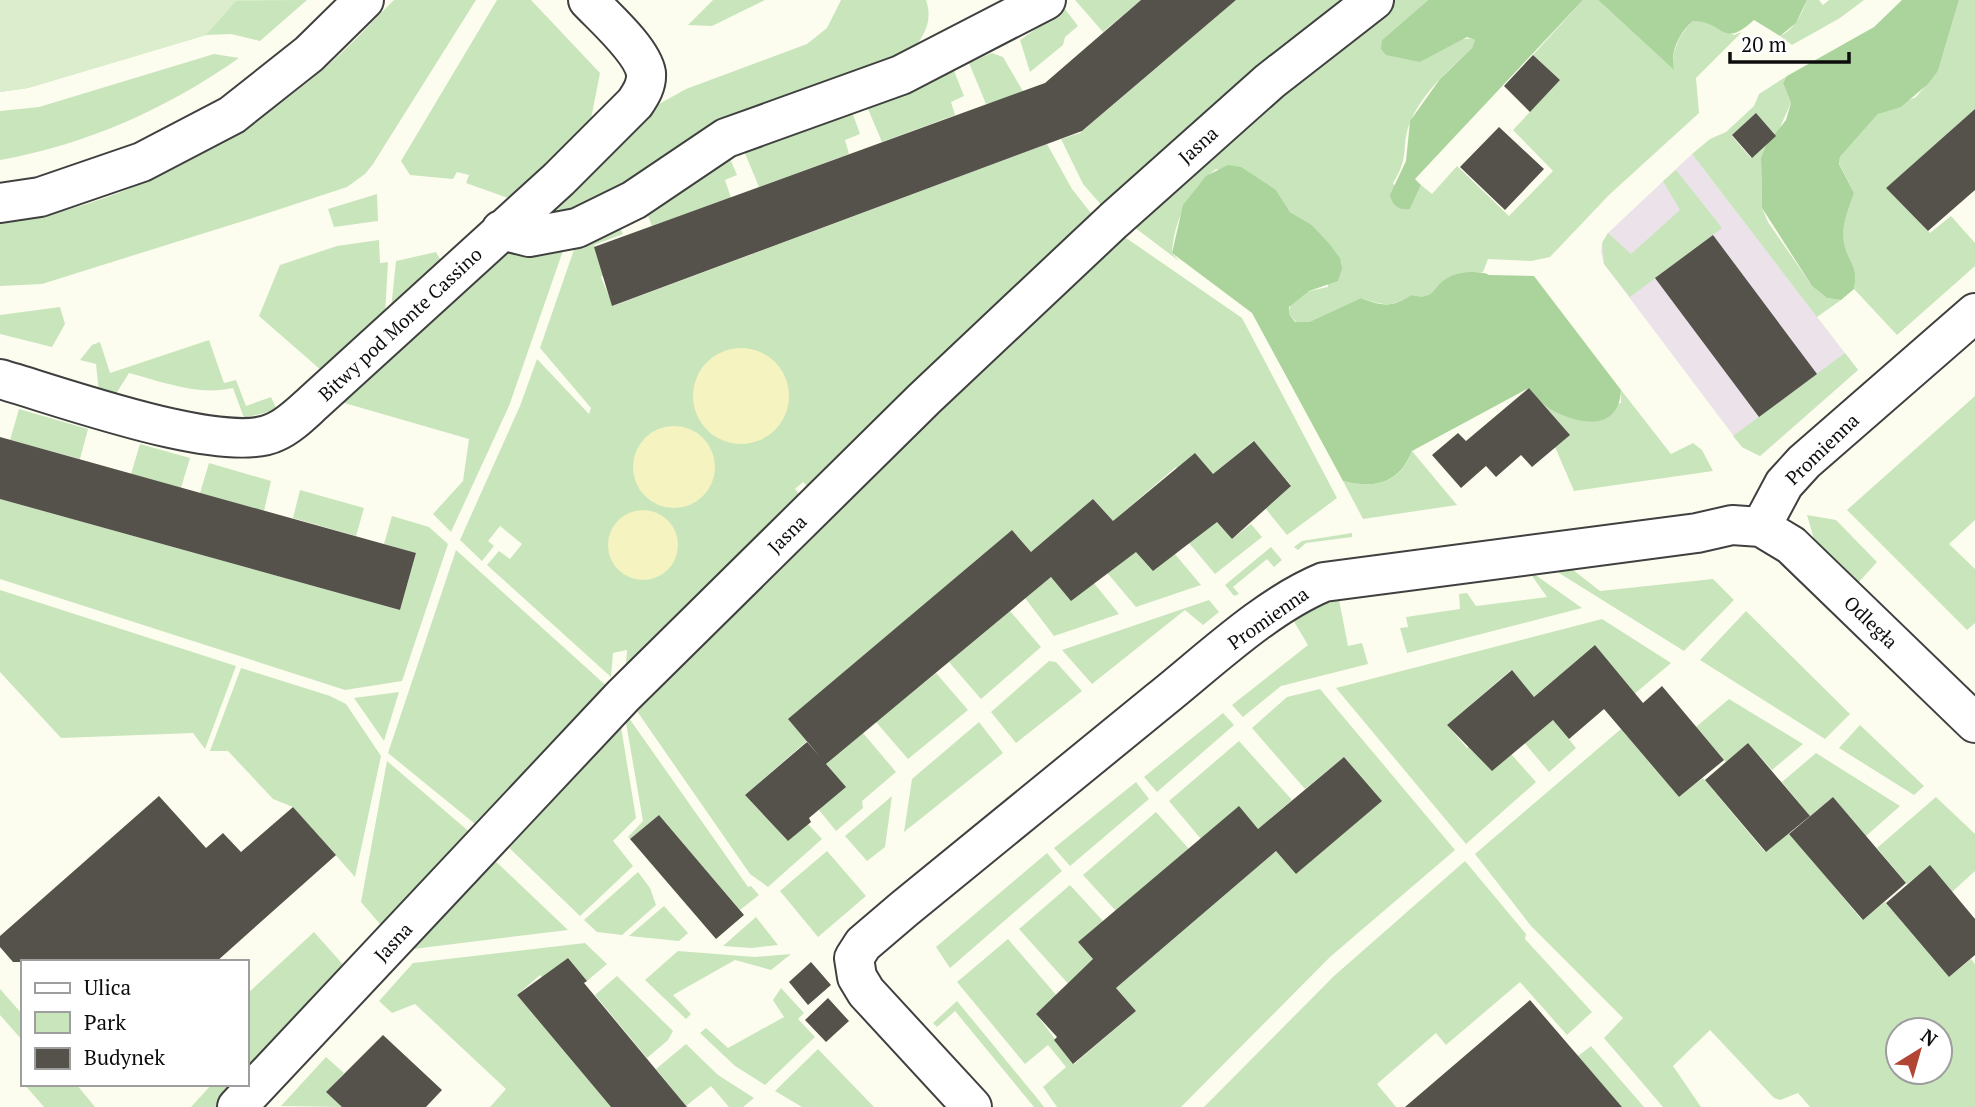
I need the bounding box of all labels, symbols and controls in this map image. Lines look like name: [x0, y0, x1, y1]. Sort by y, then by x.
scale bar: [1730, 21, 1849, 65]
text: 20 m: [1741, 30, 1787, 58]
street label: Jasna: [1173, 120, 1223, 169]
street label: Bitwy pod Monte Cassino: [313, 241, 487, 406]
street label: Promienna: [1780, 407, 1864, 490]
street label: Jasna: [762, 509, 812, 558]
street label: Promienna: [1222, 580, 1313, 654]
street label: Odległa: [1839, 590, 1904, 654]
street label: Jasna: [368, 916, 417, 967]
legend: [21, 960, 248, 1086]
text: Ulica: [84, 973, 132, 1001]
text: Park: [84, 1008, 126, 1036]
north arrow: [1884, 1016, 1954, 1086]
text: N: [1916, 1023, 1943, 1052]
text: Budynek: [84, 1043, 165, 1071]

